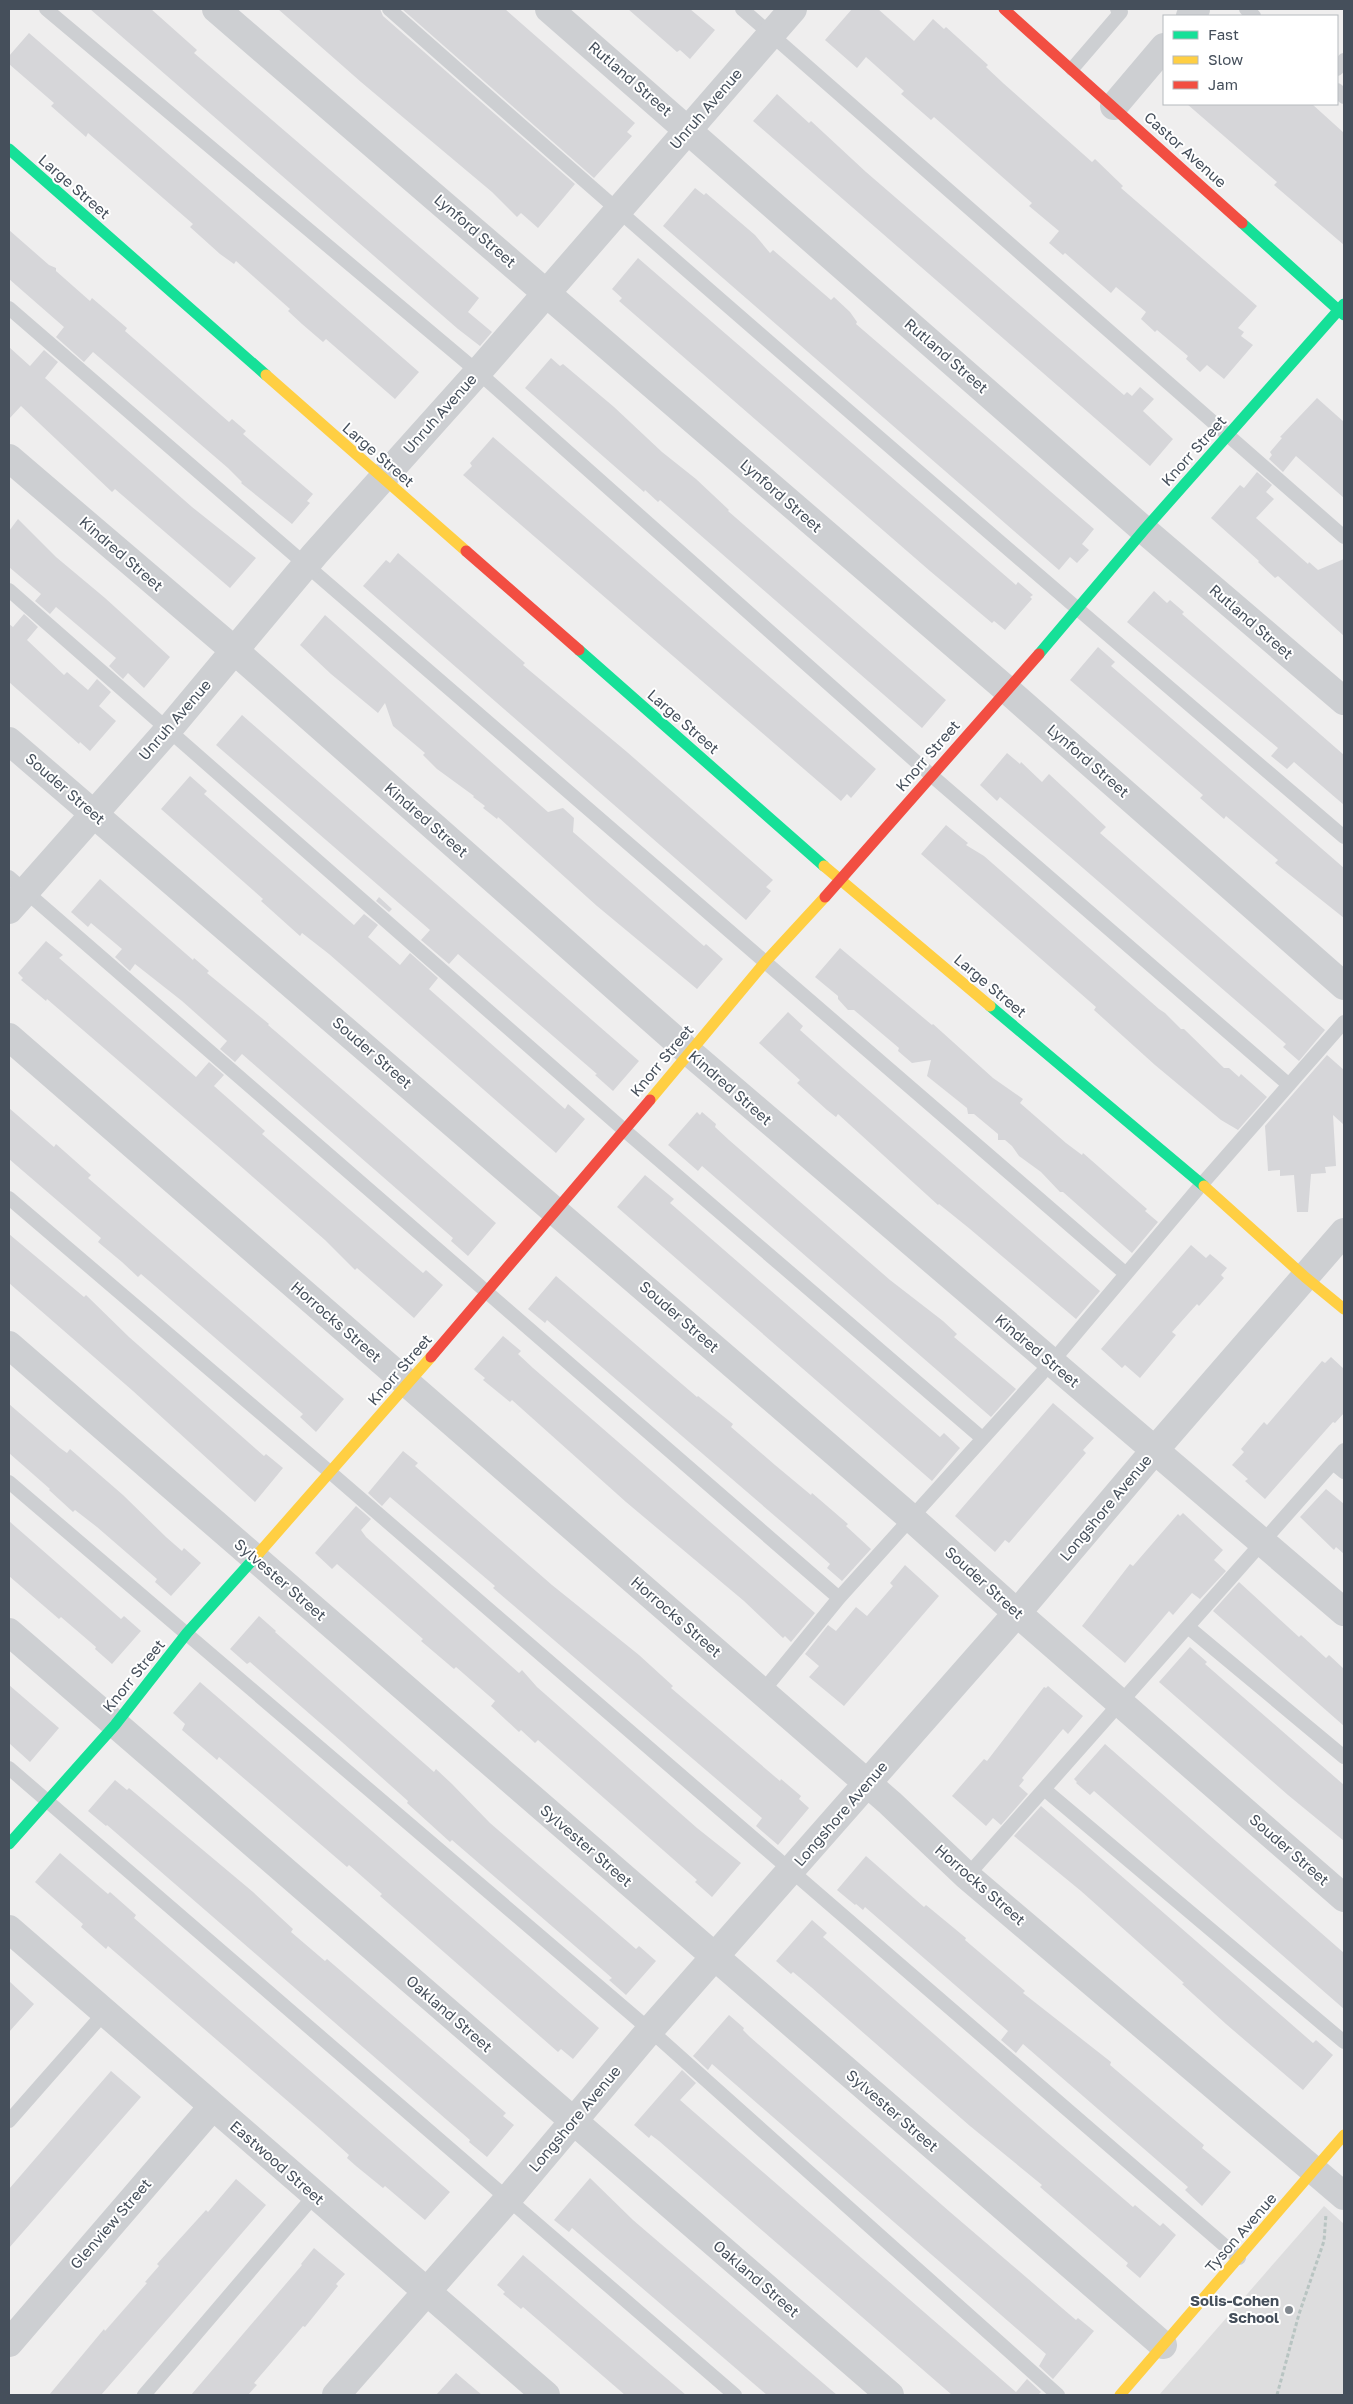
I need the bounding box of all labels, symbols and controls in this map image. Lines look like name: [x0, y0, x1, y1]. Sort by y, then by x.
legend: [1163, 15, 1338, 105]
text: Fast: [1208, 25, 1239, 43]
street label: Rutland Street: [585, 37, 676, 119]
text: Slow: [1208, 50, 1243, 68]
street label: Unruh Avenue: [665, 64, 745, 152]
text: Jam: [1208, 75, 1238, 93]
street label: Castor Avenue: [1141, 108, 1231, 191]
street label: Large Street: [35, 150, 114, 222]
street label: Lynford Street: [431, 190, 520, 271]
street label: Rutland Street: [901, 314, 992, 396]
street label: Unruh Avenue: [399, 370, 480, 457]
street label: Knorr Street: [1157, 411, 1230, 489]
street label: Large Street: [339, 418, 418, 490]
street label: Lynford Street: [737, 455, 826, 536]
street label: Kindred Street: [76, 512, 167, 594]
street label: Rutland Street: [1206, 580, 1297, 662]
street label: Unruh Avenue: [134, 675, 214, 763]
street label: Large Street: [644, 685, 723, 757]
street label: Knorr Street: [891, 716, 963, 795]
street label: Lynford Street: [1044, 720, 1133, 801]
street label: Souder Street: [22, 749, 109, 828]
street label: Kindred Street: [381, 778, 472, 860]
street label: Large Street: [951, 950, 1030, 1021]
street label: Souder Street: [329, 1013, 416, 1092]
street label: Knorr Street: [626, 1021, 697, 1100]
street label: Kindred Street: [685, 1046, 776, 1128]
street label: Horrocks Street: [288, 1277, 385, 1365]
street label: Souder Street: [636, 1277, 723, 1356]
street label: Kindred Street: [992, 1310, 1083, 1391]
street label: Knorr Street: [363, 1330, 435, 1409]
street label: Longshore Avenue: [1056, 1450, 1155, 1564]
street label: Sylvester Street: [231, 1534, 330, 1624]
street label: Souder Street: [942, 1542, 1028, 1622]
street label: Horrocks Street: [628, 1572, 725, 1660]
street label: Knorr Street: [98, 1635, 168, 1715]
street label: Longshore Avenue: [790, 1757, 891, 1869]
street label: Sylvester Street: [537, 1800, 636, 1890]
street label: Souder Street: [1246, 1810, 1333, 1889]
street label: Horrocks Street: [932, 1840, 1029, 1928]
street label: Oakland Street: [403, 1971, 496, 2055]
street label: Longshore Avenue: [525, 2061, 624, 2175]
street label: Sylvester Street: [843, 2065, 942, 2155]
street label: Eastwood Street: [227, 2116, 328, 2208]
street label: Glenview Street: [66, 2174, 154, 2272]
street label: Tyson Avenue: [1201, 2189, 1280, 2276]
street label: Oakland Street: [710, 2236, 803, 2320]
place label: Solis-Cohen School: [1190, 2291, 1279, 2326]
marker: Solis-Cohen School: [1283, 2304, 1295, 2316]

